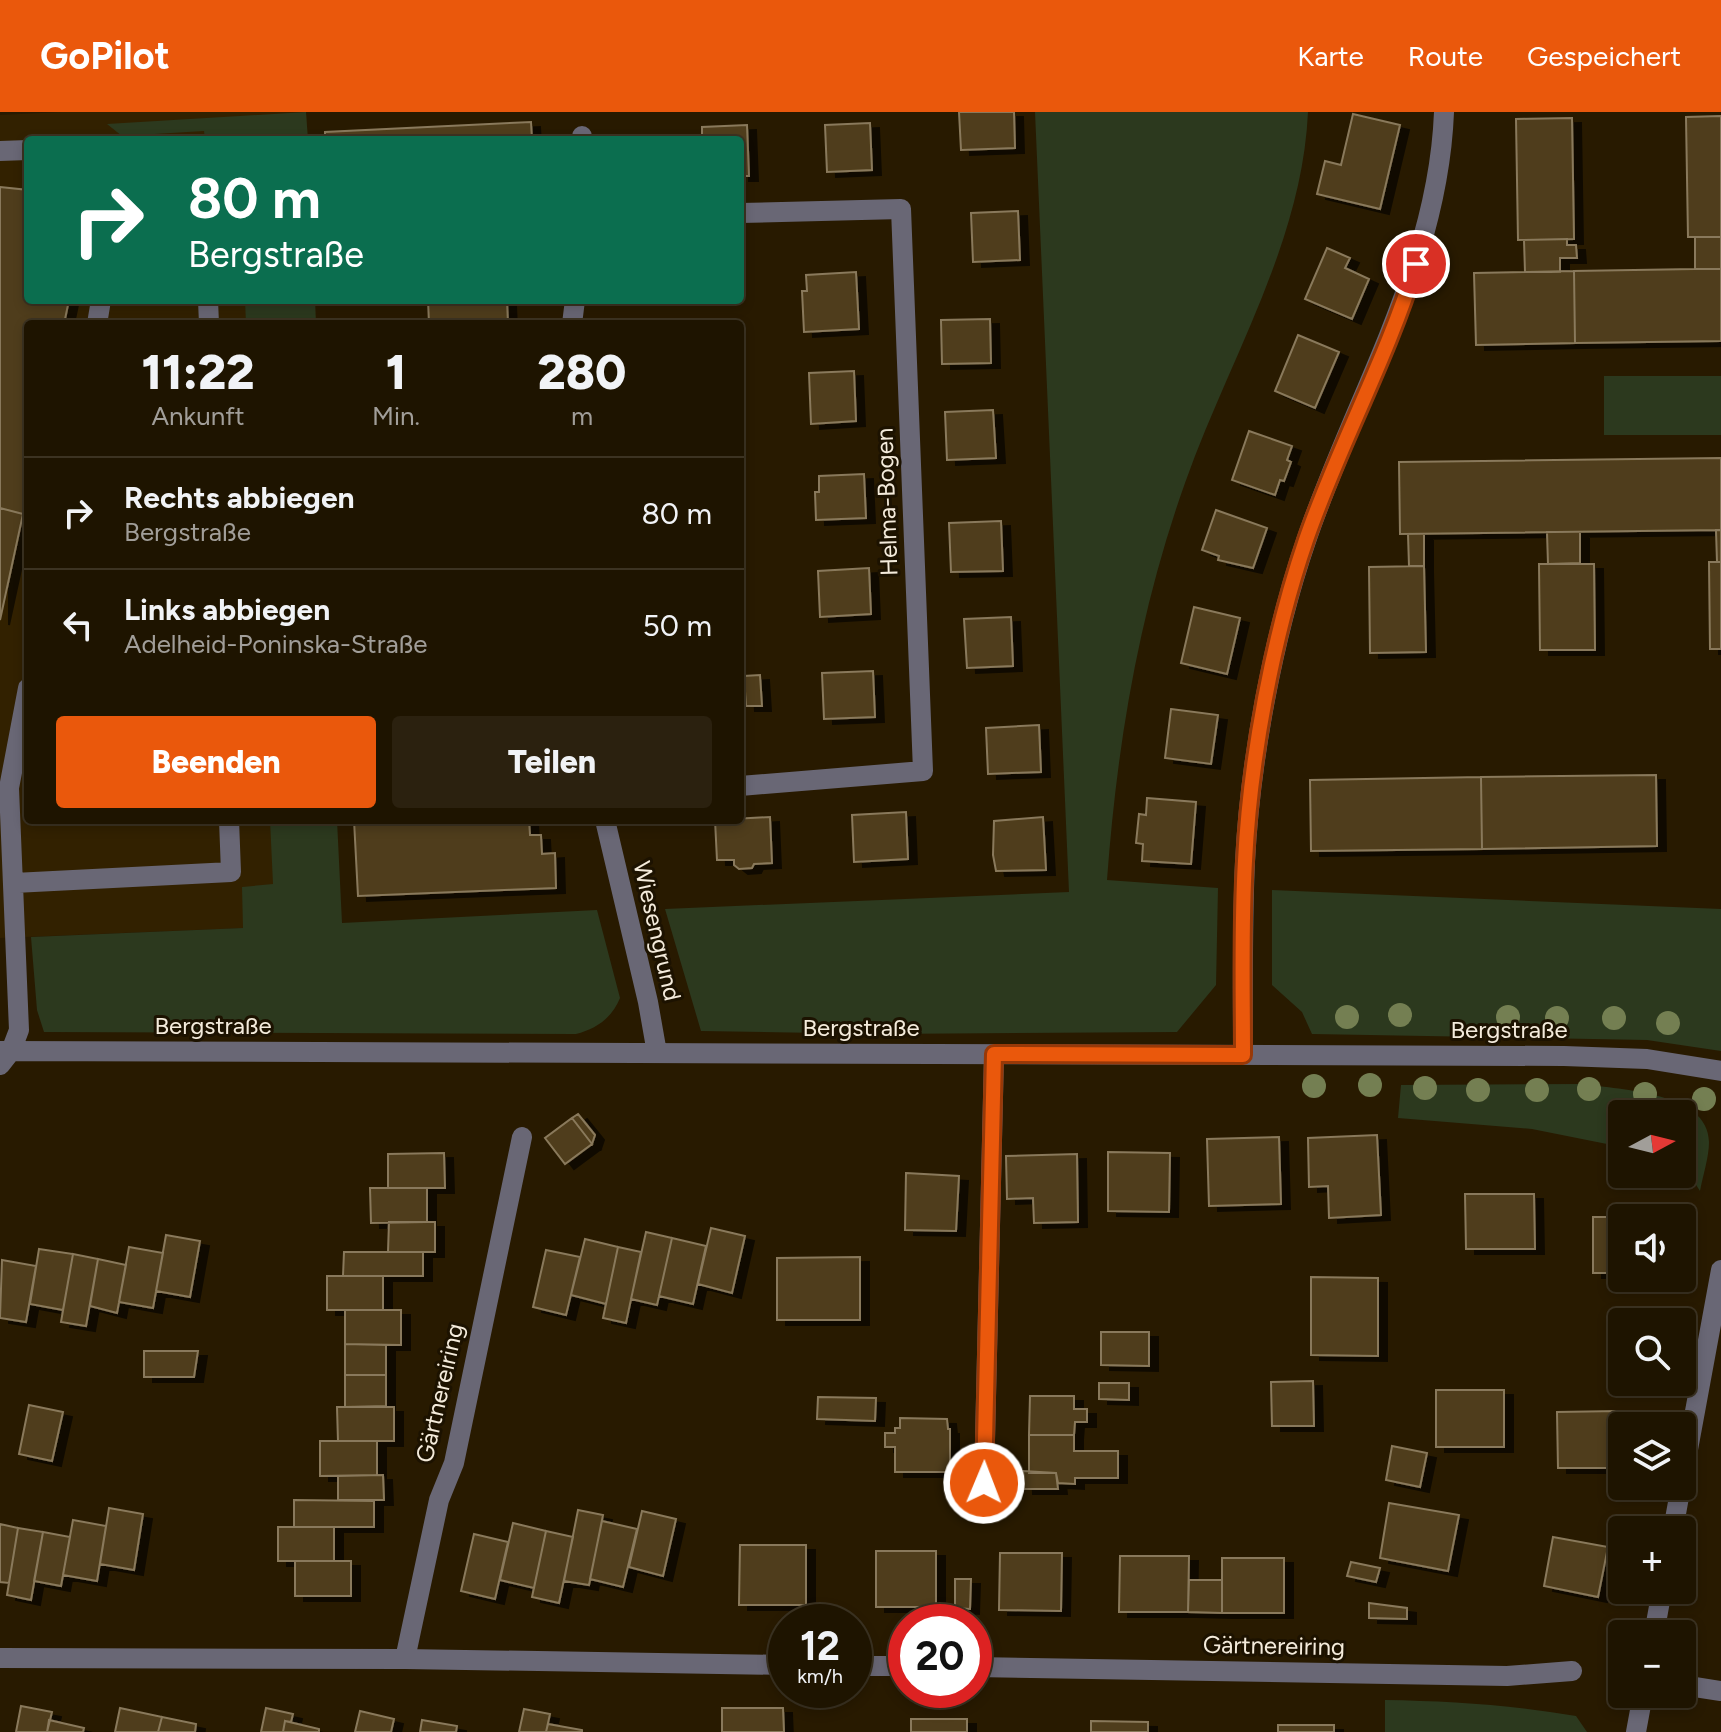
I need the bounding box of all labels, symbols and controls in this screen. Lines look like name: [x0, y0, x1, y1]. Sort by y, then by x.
text: GoPilot: [40, 33, 170, 79]
text: Karte: [1297, 39, 1364, 73]
text: Route: [1408, 39, 1483, 73]
text: Gespeichert: [1527, 39, 1681, 73]
text: 80 m: [188, 165, 321, 232]
icon: right: [56, 168, 160, 272]
pin: [1382, 230, 1450, 298]
text: Bergstraße: [188, 233, 364, 276]
icon: arrive: [1394, 242, 1438, 286]
text: 11:22: [142, 343, 254, 401]
text: 1: [386, 343, 406, 401]
text: 280: [538, 343, 626, 401]
text: Ankunft: [151, 400, 245, 432]
text: Min.: [372, 400, 420, 432]
text: m: [571, 400, 593, 432]
street label: Helma-Bogen: [869, 427, 904, 577]
text: Rechts abbiegen: [124, 479, 355, 516]
icon: right: [56, 491, 100, 535]
text: 80 m: [641, 495, 712, 532]
text: Bergstraße: [124, 516, 251, 548]
text: Links abbiegen: [124, 591, 330, 628]
icon: left: [56, 603, 100, 647]
text: 50 m: [643, 607, 712, 644]
text: Adelheid-Poninska-Straße: [124, 628, 428, 660]
button: Beenden: [56, 716, 376, 808]
button: Teilen: [392, 716, 712, 808]
street label: Wiesengrund: [627, 858, 688, 1004]
street label: Bergstraße: [154, 1011, 272, 1040]
street label: Bergstraße: [802, 1013, 920, 1042]
street label: Bergstraße: [1450, 1015, 1568, 1044]
north arrow: [1608, 1100, 1696, 1188]
map controls: [1608, 1100, 1696, 1708]
button: sound: [1608, 1204, 1696, 1292]
button: search: [1608, 1308, 1696, 1396]
street label: Gärtnereiring: [409, 1320, 470, 1465]
button: layers: [1608, 1412, 1696, 1500]
position arrow: [942, 1441, 1026, 1525]
button: +: [1608, 1516, 1696, 1604]
speed limit sign: 20: [888, 1604, 992, 1708]
button: −: [1608, 1620, 1696, 1708]
text: 12: [800, 1622, 840, 1670]
street label: Gärtnereiring: [1203, 1630, 1345, 1661]
text: km/h: [797, 1664, 843, 1688]

